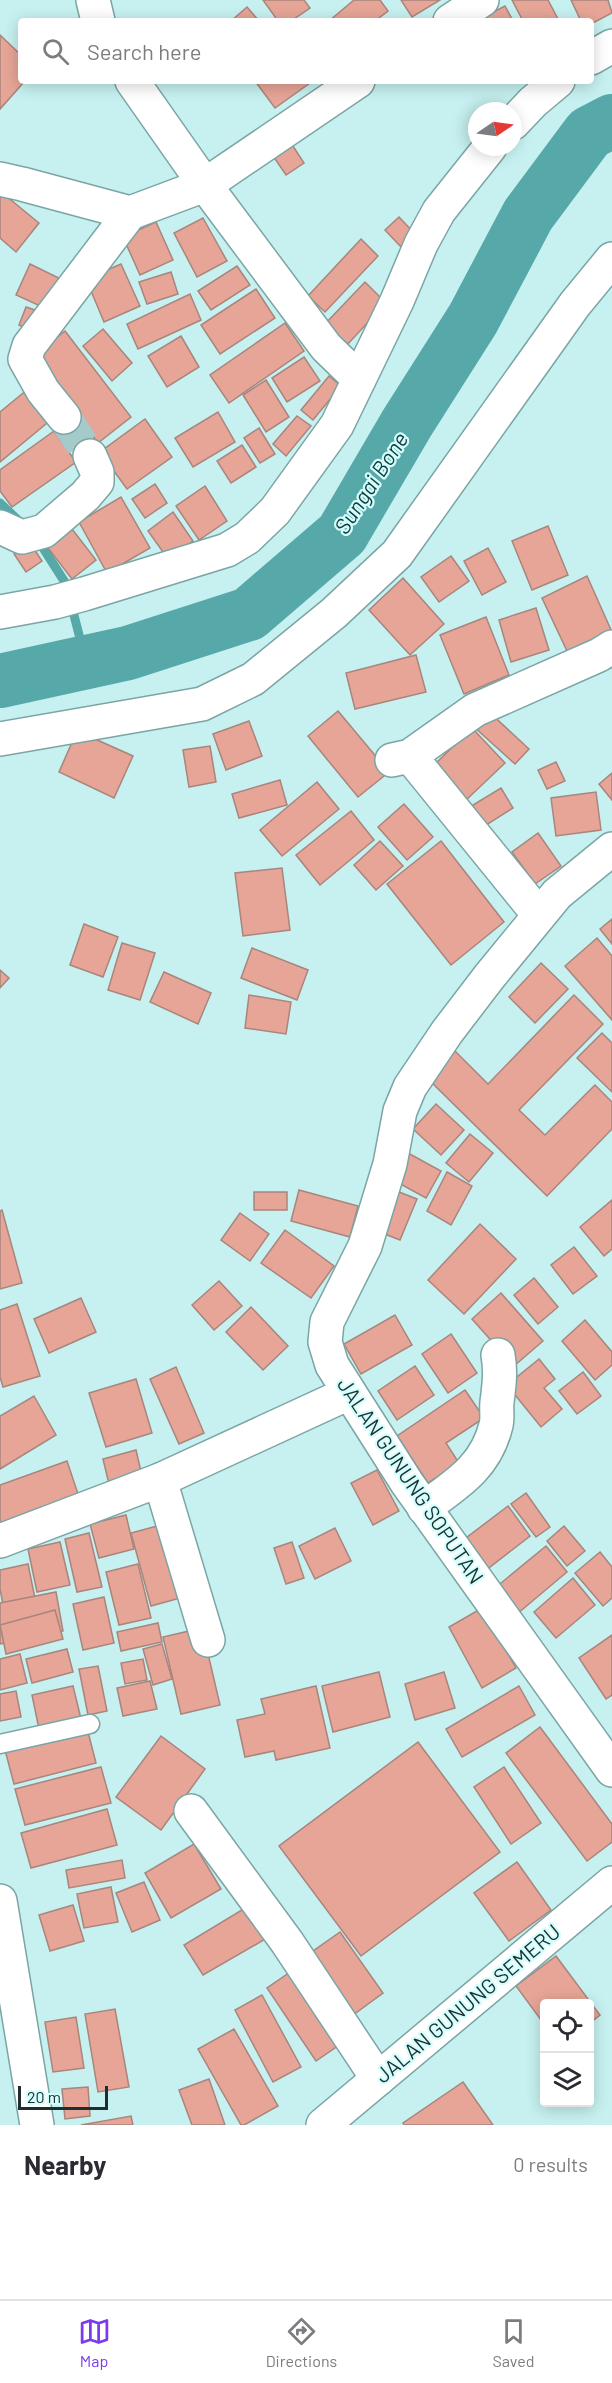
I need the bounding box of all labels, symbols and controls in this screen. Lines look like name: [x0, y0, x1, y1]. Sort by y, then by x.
search box: [18, 18, 594, 84]
icon: search: [39, 35, 72, 68]
text: Search here: [87, 38, 201, 64]
north arrow: [468, 102, 522, 156]
water label: Sungai Bone: [328, 427, 413, 538]
street label: JALAN GUNUNG SOPUTAN: [333, 1372, 490, 1588]
street label: JALAN GUNUNG SEMERU: [370, 1918, 564, 2087]
map controls: [540, 1999, 594, 2107]
button: locate: [540, 1999, 594, 2053]
button: layers: [540, 2053, 594, 2107]
scale bar: [18, 2083, 108, 2110]
text: 20 m: [27, 2087, 61, 2106]
text: Nearby: [24, 2149, 106, 2180]
text: 0 results: [513, 2152, 588, 2176]
tab: Map: [78, 2315, 111, 2370]
tab: Directions: [266, 2315, 337, 2370]
tab: Saved: [492, 2315, 534, 2370]

